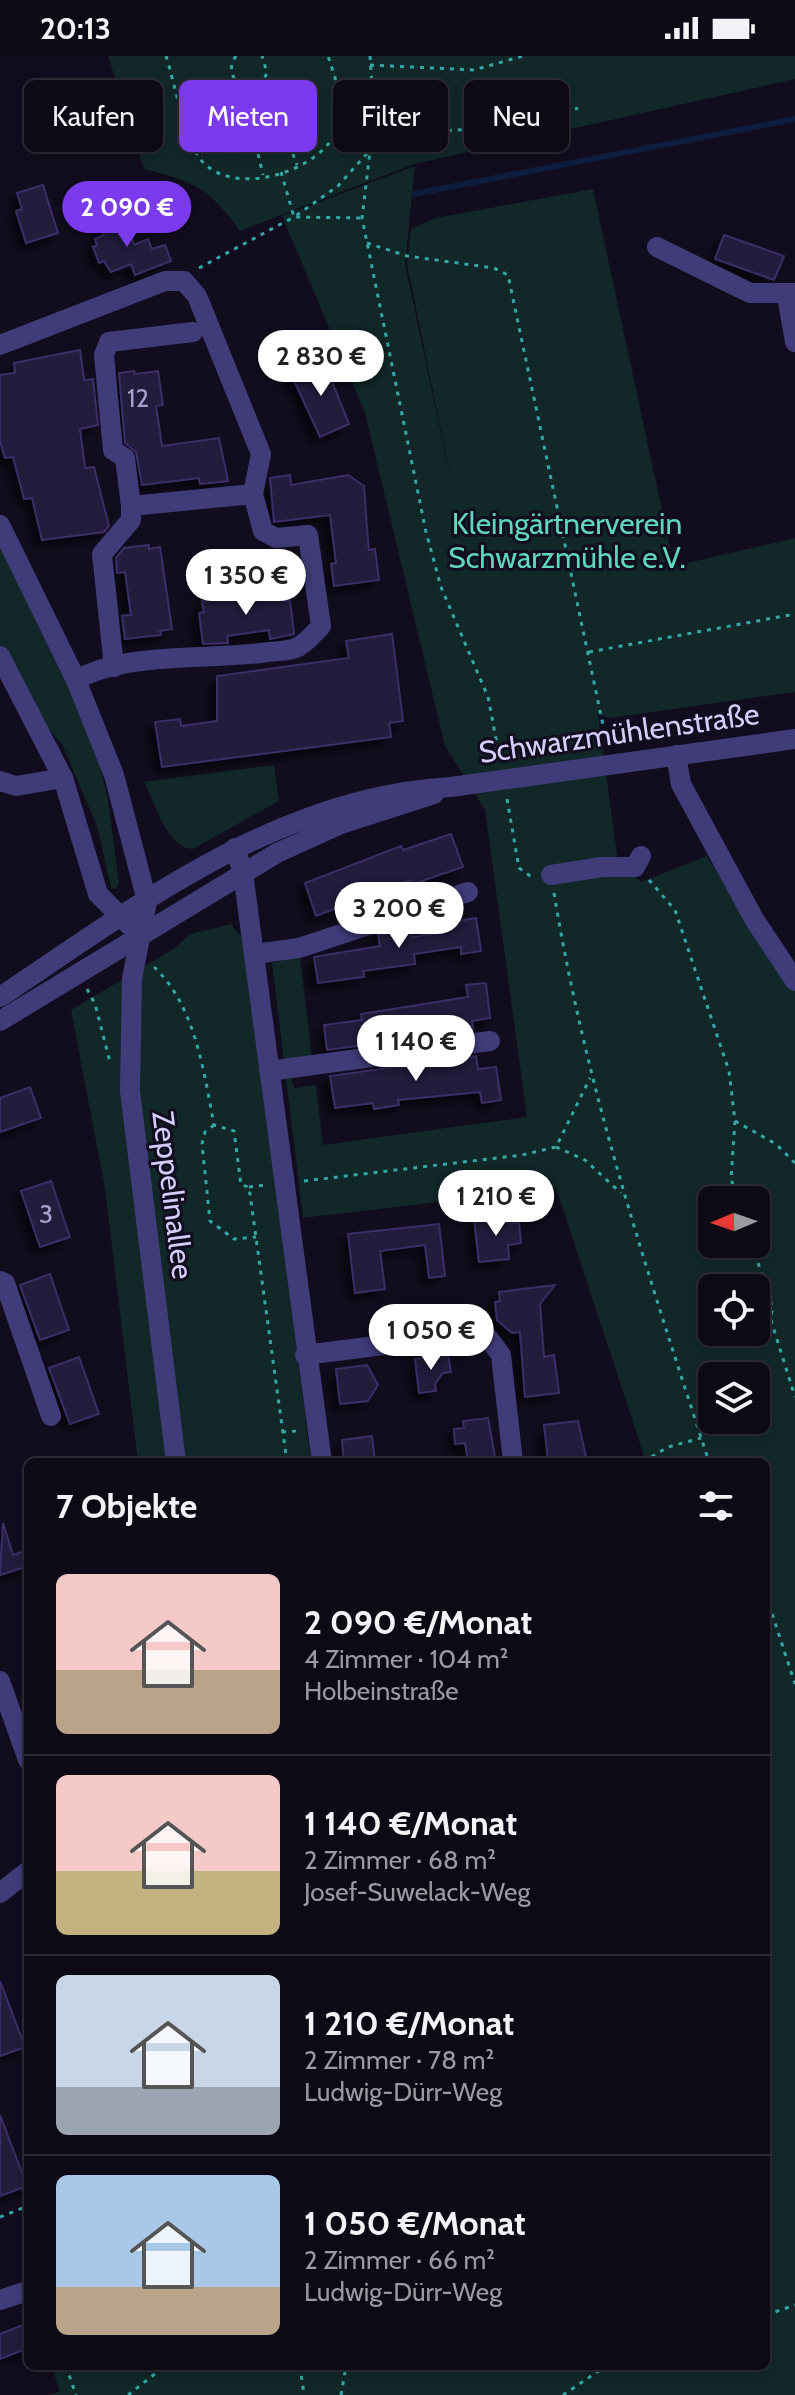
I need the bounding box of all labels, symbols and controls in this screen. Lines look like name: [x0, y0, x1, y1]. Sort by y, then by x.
text: 20:13: [40, 10, 111, 47]
chip: Kaufen: [24, 80, 163, 152]
chip: Mieten: [179, 80, 317, 152]
chip: Filter: [333, 80, 448, 152]
chip: Neu: [464, 80, 569, 152]
pin: 2 090 €: [53, 181, 201, 249]
text: 2 090 €: [80, 191, 174, 223]
pin: 2 830 €: [247, 330, 395, 398]
text: 2 830 €: [276, 340, 366, 372]
house number: 12: [127, 382, 149, 414]
park label: Kleingärtnerverein Schwarzmühle e.V.: [448, 505, 686, 576]
pin: 1 350 €: [172, 549, 320, 617]
text: 1 350 €: [204, 559, 288, 591]
street label: Schwarzmühlenstraße: [476, 695, 762, 771]
pin: 3 200 €: [325, 882, 473, 950]
text: 3 200 €: [353, 892, 445, 924]
pin: 1 140 €: [342, 1015, 490, 1083]
text: 1 140 €: [375, 1025, 457, 1057]
street label: Zeppelinallee: [144, 1109, 202, 1281]
pin: 1 210 €: [422, 1170, 570, 1238]
text: 1 210 €: [456, 1180, 536, 1212]
north arrow: [698, 1186, 770, 1258]
map controls: [698, 1186, 770, 1434]
house number: 3: [39, 1198, 53, 1230]
button: locate: [698, 1274, 770, 1346]
pin: 1 050 €: [357, 1304, 505, 1372]
text: 1 050 €: [387, 1314, 475, 1346]
button: layers: [698, 1362, 770, 1434]
icon: filters: [694, 1484, 738, 1528]
text: 7 Objekte: [56, 1485, 197, 1527]
text: 2 090 €/Monat: [304, 1601, 532, 1643]
icon: home: [120, 1606, 216, 1702]
text: 4 Zimmer · 104 m²: [304, 1643, 508, 1675]
text: Holbeinstraße: [304, 1675, 458, 1707]
text: 1 140 €/Monat: [304, 1802, 517, 1844]
icon: home: [120, 1807, 216, 1903]
text: 2 Zimmer · 68 m²: [304, 1844, 496, 1876]
text: Josef-Suwelack-Weg: [304, 1876, 530, 1908]
text: 1 210 €/Monat: [304, 2002, 514, 2044]
icon: home: [120, 2007, 216, 2103]
text: 2 Zimmer · 78 m²: [304, 2044, 494, 2076]
text: Ludwig-Dürr-Weg: [304, 2076, 502, 2108]
text: 1 050 €/Monat: [304, 2202, 526, 2244]
icon: home: [120, 2207, 216, 2303]
text: 2 Zimmer · 66 m²: [304, 2244, 495, 2276]
text: Ludwig-Dürr-Weg: [304, 2276, 502, 2308]

